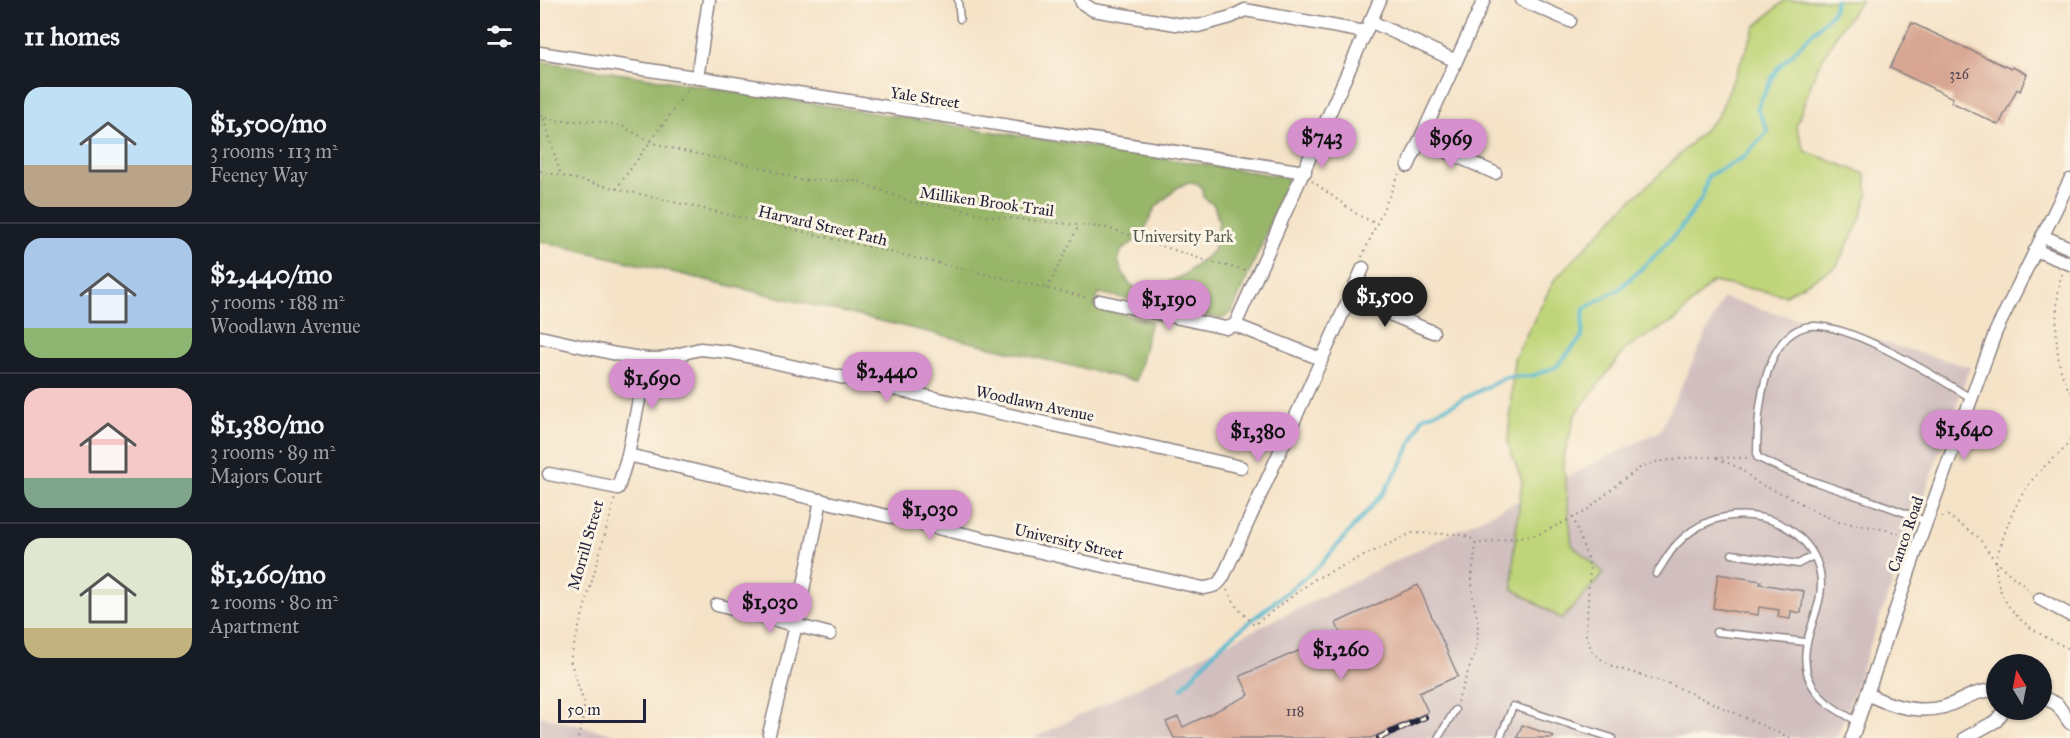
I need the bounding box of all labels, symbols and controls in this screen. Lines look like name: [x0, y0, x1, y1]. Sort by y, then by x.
text: 11 homes: [24, 20, 120, 52]
icon: filters: [483, 20, 516, 53]
house number: 326: [1949, 66, 1970, 83]
street label: Yale Street: [889, 83, 961, 112]
text: $1,500/mo: [210, 107, 327, 139]
icon: home: [72, 111, 144, 183]
pin: $743: [1286, 118, 1358, 169]
pin: $969: [1415, 119, 1487, 170]
text: $743: [1301, 125, 1343, 149]
text: $969: [1429, 126, 1473, 150]
text: 3 rooms · 113 m²: [210, 139, 338, 163]
text: Feeney Way: [210, 163, 308, 187]
street label: Milliken Brook Trail: [918, 183, 1056, 220]
street label: Harvard Street Path: [756, 201, 889, 250]
park label: University Park: [1133, 227, 1234, 246]
text: $2,440/mo: [210, 258, 332, 290]
icon: home: [72, 262, 144, 334]
pin: $1,500: [1336, 277, 1434, 328]
pin: $1,190: [1120, 280, 1218, 331]
text: $1,500: [1356, 284, 1414, 308]
text: $1,190: [1141, 287, 1197, 311]
text: 5 rooms · 188 m²: [210, 290, 345, 314]
text: Woodlawn Avenue: [210, 314, 361, 338]
pin: $2,440: [838, 352, 936, 403]
pin: $1,690: [603, 359, 701, 410]
text: $2,440: [856, 359, 918, 383]
text: $1,690: [623, 366, 681, 390]
street label: Woodlawn Avenue: [974, 382, 1096, 425]
text: $1,380/mo: [210, 408, 324, 440]
pin: $1,640: [1915, 410, 2013, 461]
icon: home: [72, 412, 144, 484]
pin: $1,380: [1209, 412, 1307, 463]
text: $1,640: [1935, 417, 1993, 441]
text: $1,380: [1230, 419, 1286, 443]
text: 3 rooms · 89 m²: [210, 440, 335, 464]
text: Majors Court: [210, 464, 322, 488]
pin: $1,030: [881, 490, 979, 541]
street label: Canco Road: [1884, 494, 1927, 575]
text: $1,030: [902, 497, 958, 521]
street label: Morrill Street: [564, 498, 607, 592]
street label: University Street: [1012, 520, 1126, 563]
text: $1,260/mo: [210, 558, 326, 590]
icon: home: [72, 562, 144, 634]
pin: $1,030: [721, 583, 819, 634]
text: 2 rooms · 80 m²: [210, 590, 338, 614]
text: $1,030: [742, 590, 798, 614]
text: Apartment: [210, 614, 299, 638]
pin: $1,260: [1292, 630, 1390, 681]
text: $1,260: [1313, 637, 1369, 661]
north arrow: [1986, 654, 2052, 720]
map controls: [1986, 654, 2052, 720]
scale bar: [558, 696, 646, 724]
text: 50 m: [567, 700, 601, 719]
house number: 118: [1286, 703, 1304, 720]

